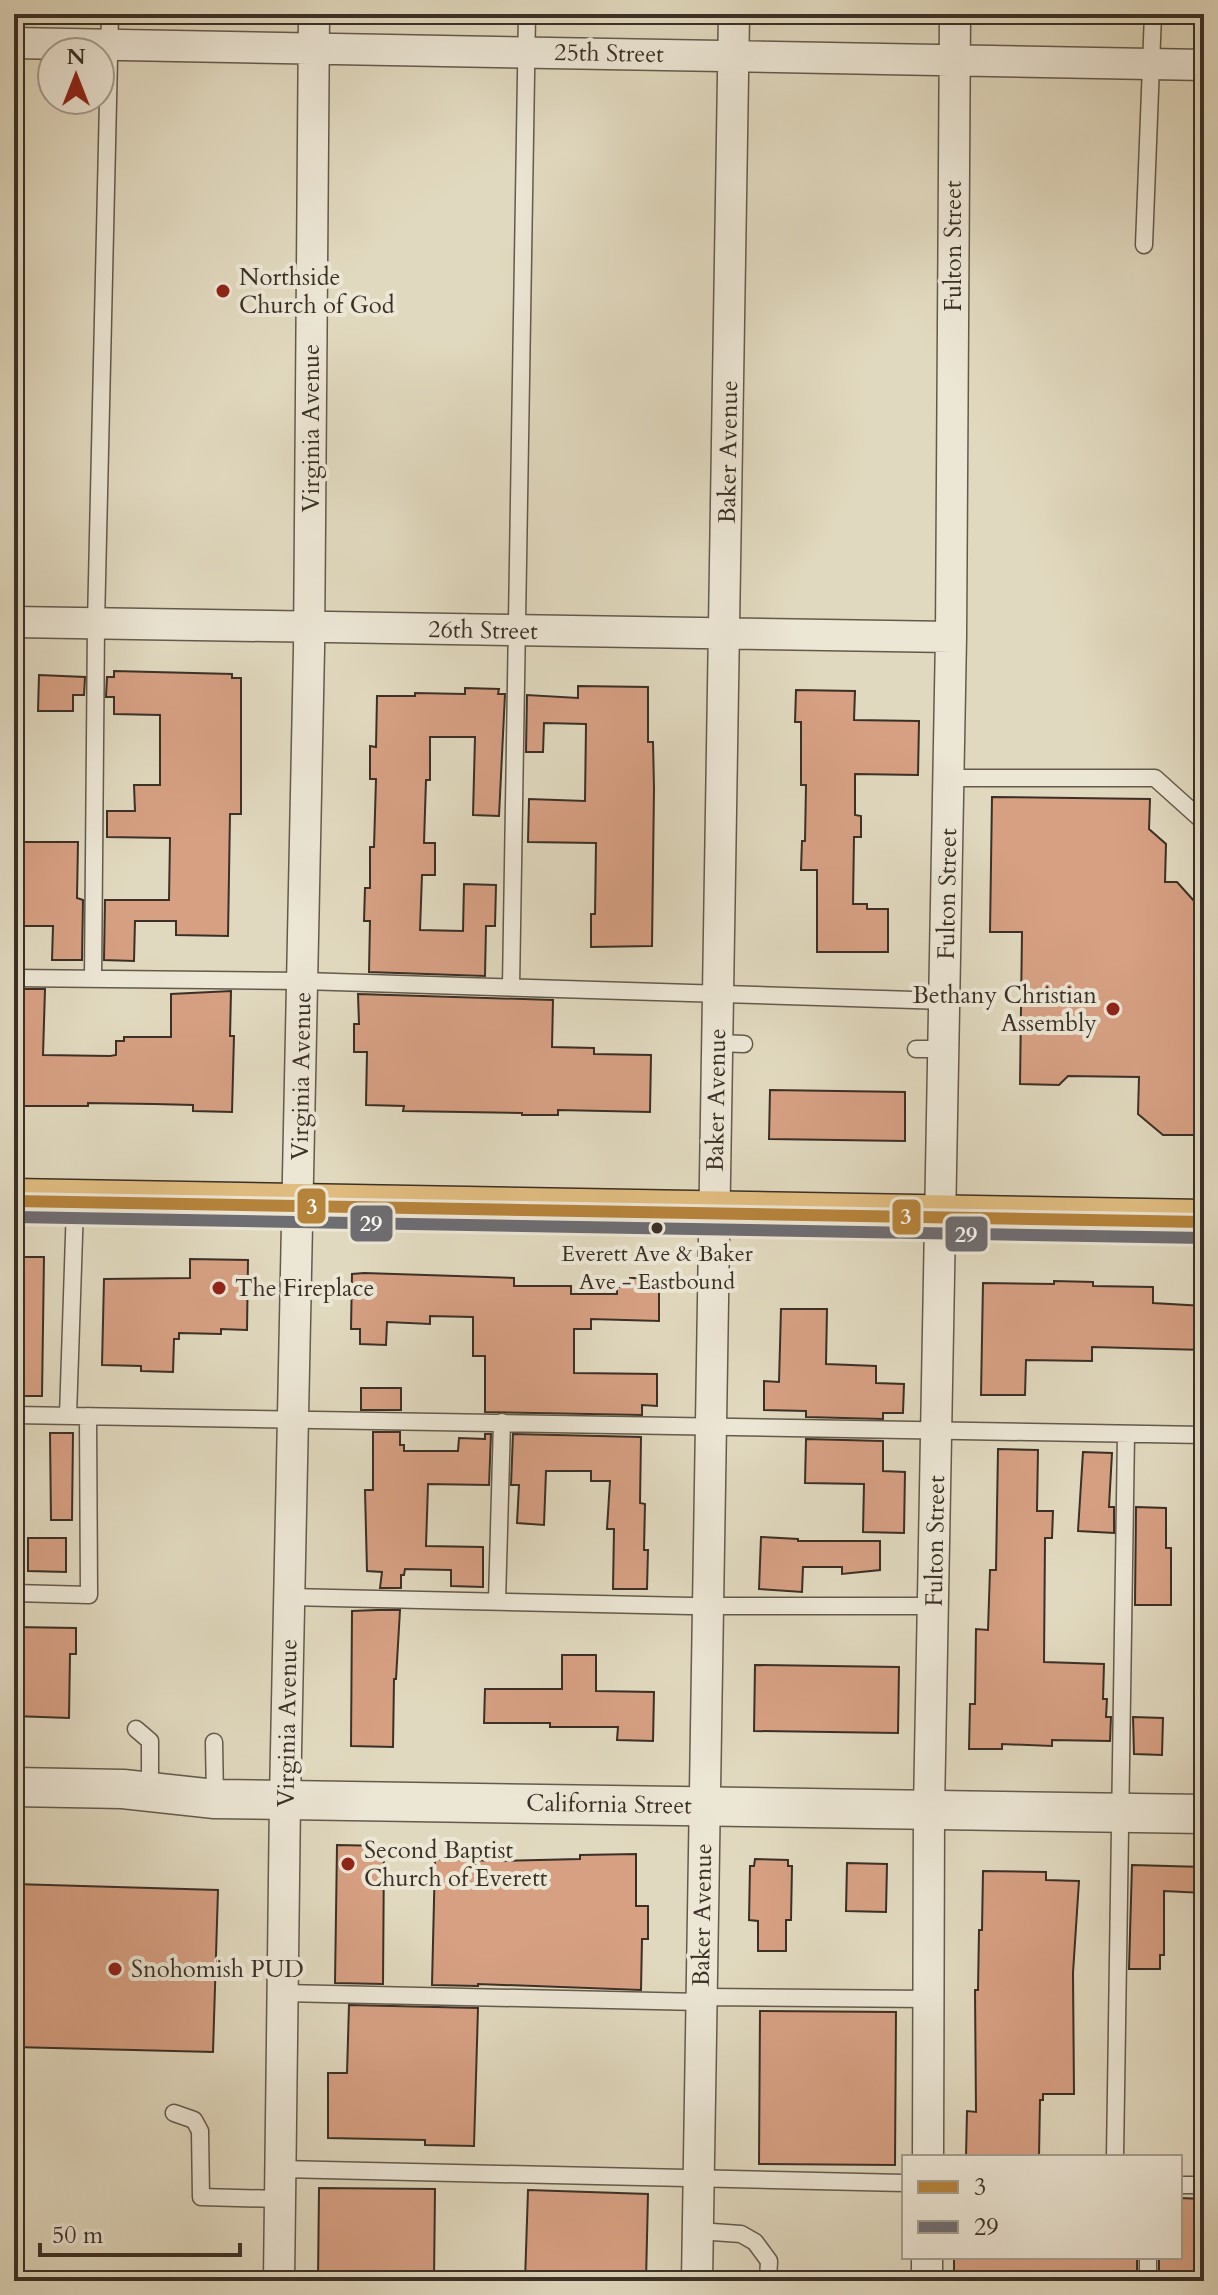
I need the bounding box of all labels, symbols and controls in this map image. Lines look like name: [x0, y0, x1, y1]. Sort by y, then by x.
north arrow: [36, 36, 116, 116]
street label: 25th Street: [554, 36, 664, 71]
text: N: [66, 42, 86, 72]
street label: Fulton Street: [937, 180, 970, 312]
place label: Northside Church of God: [239, 261, 395, 322]
marker: Northside Church of God: [214, 282, 232, 300]
street label: Virginia Avenue: [295, 344, 328, 512]
street label: Baker Avenue: [711, 380, 746, 524]
street label: 26th Street: [428, 613, 538, 648]
street label: Fulton Street: [930, 828, 965, 960]
place label: Bethany Christian Assembly: [913, 979, 1097, 1040]
street label: Virginia Avenue: [284, 992, 319, 1160]
marker: Bethany Christian Assembly: [1104, 1000, 1122, 1018]
street label: Baker Avenue: [699, 1028, 734, 1172]
line badge: 3: [296, 1187, 327, 1225]
text: 3: [306, 1192, 318, 1222]
line badge: 3: [891, 1198, 922, 1236]
text: 3: [900, 1202, 912, 1232]
line badge: 29: [349, 1204, 394, 1243]
text: 29: [360, 1209, 382, 1239]
line badge: 29: [944, 1215, 989, 1253]
marker: Everett Ave & Baker Ave - Eastbound: [649, 1220, 665, 1236]
text: 29: [955, 1220, 977, 1250]
place label: Everett Ave & Baker Ave - Eastbound: [561, 1239, 754, 1297]
place label: The Fireplace: [235, 1272, 374, 1305]
marker: The Fireplace: [210, 1279, 228, 1297]
street label: Fulton Street: [918, 1475, 953, 1607]
street label: Virginia Avenue: [270, 1639, 305, 1807]
street label: California Street: [526, 1787, 692, 1822]
place label: Second Baptist Church of Everett: [364, 1834, 548, 1895]
street label: Baker Avenue: [685, 1843, 720, 1987]
marker: Second Baptist Church of Everett: [339, 1855, 357, 1873]
place label: Snohomish PUD: [131, 1953, 304, 1986]
marker: Snohomish PUD: [106, 1960, 124, 1978]
legend: [902, 2155, 1182, 2259]
text: 3: [974, 2171, 986, 2204]
scale bar: [40, 2207, 240, 2257]
text: 29: [974, 2211, 999, 2244]
text: 50 m: [52, 2219, 104, 2252]

